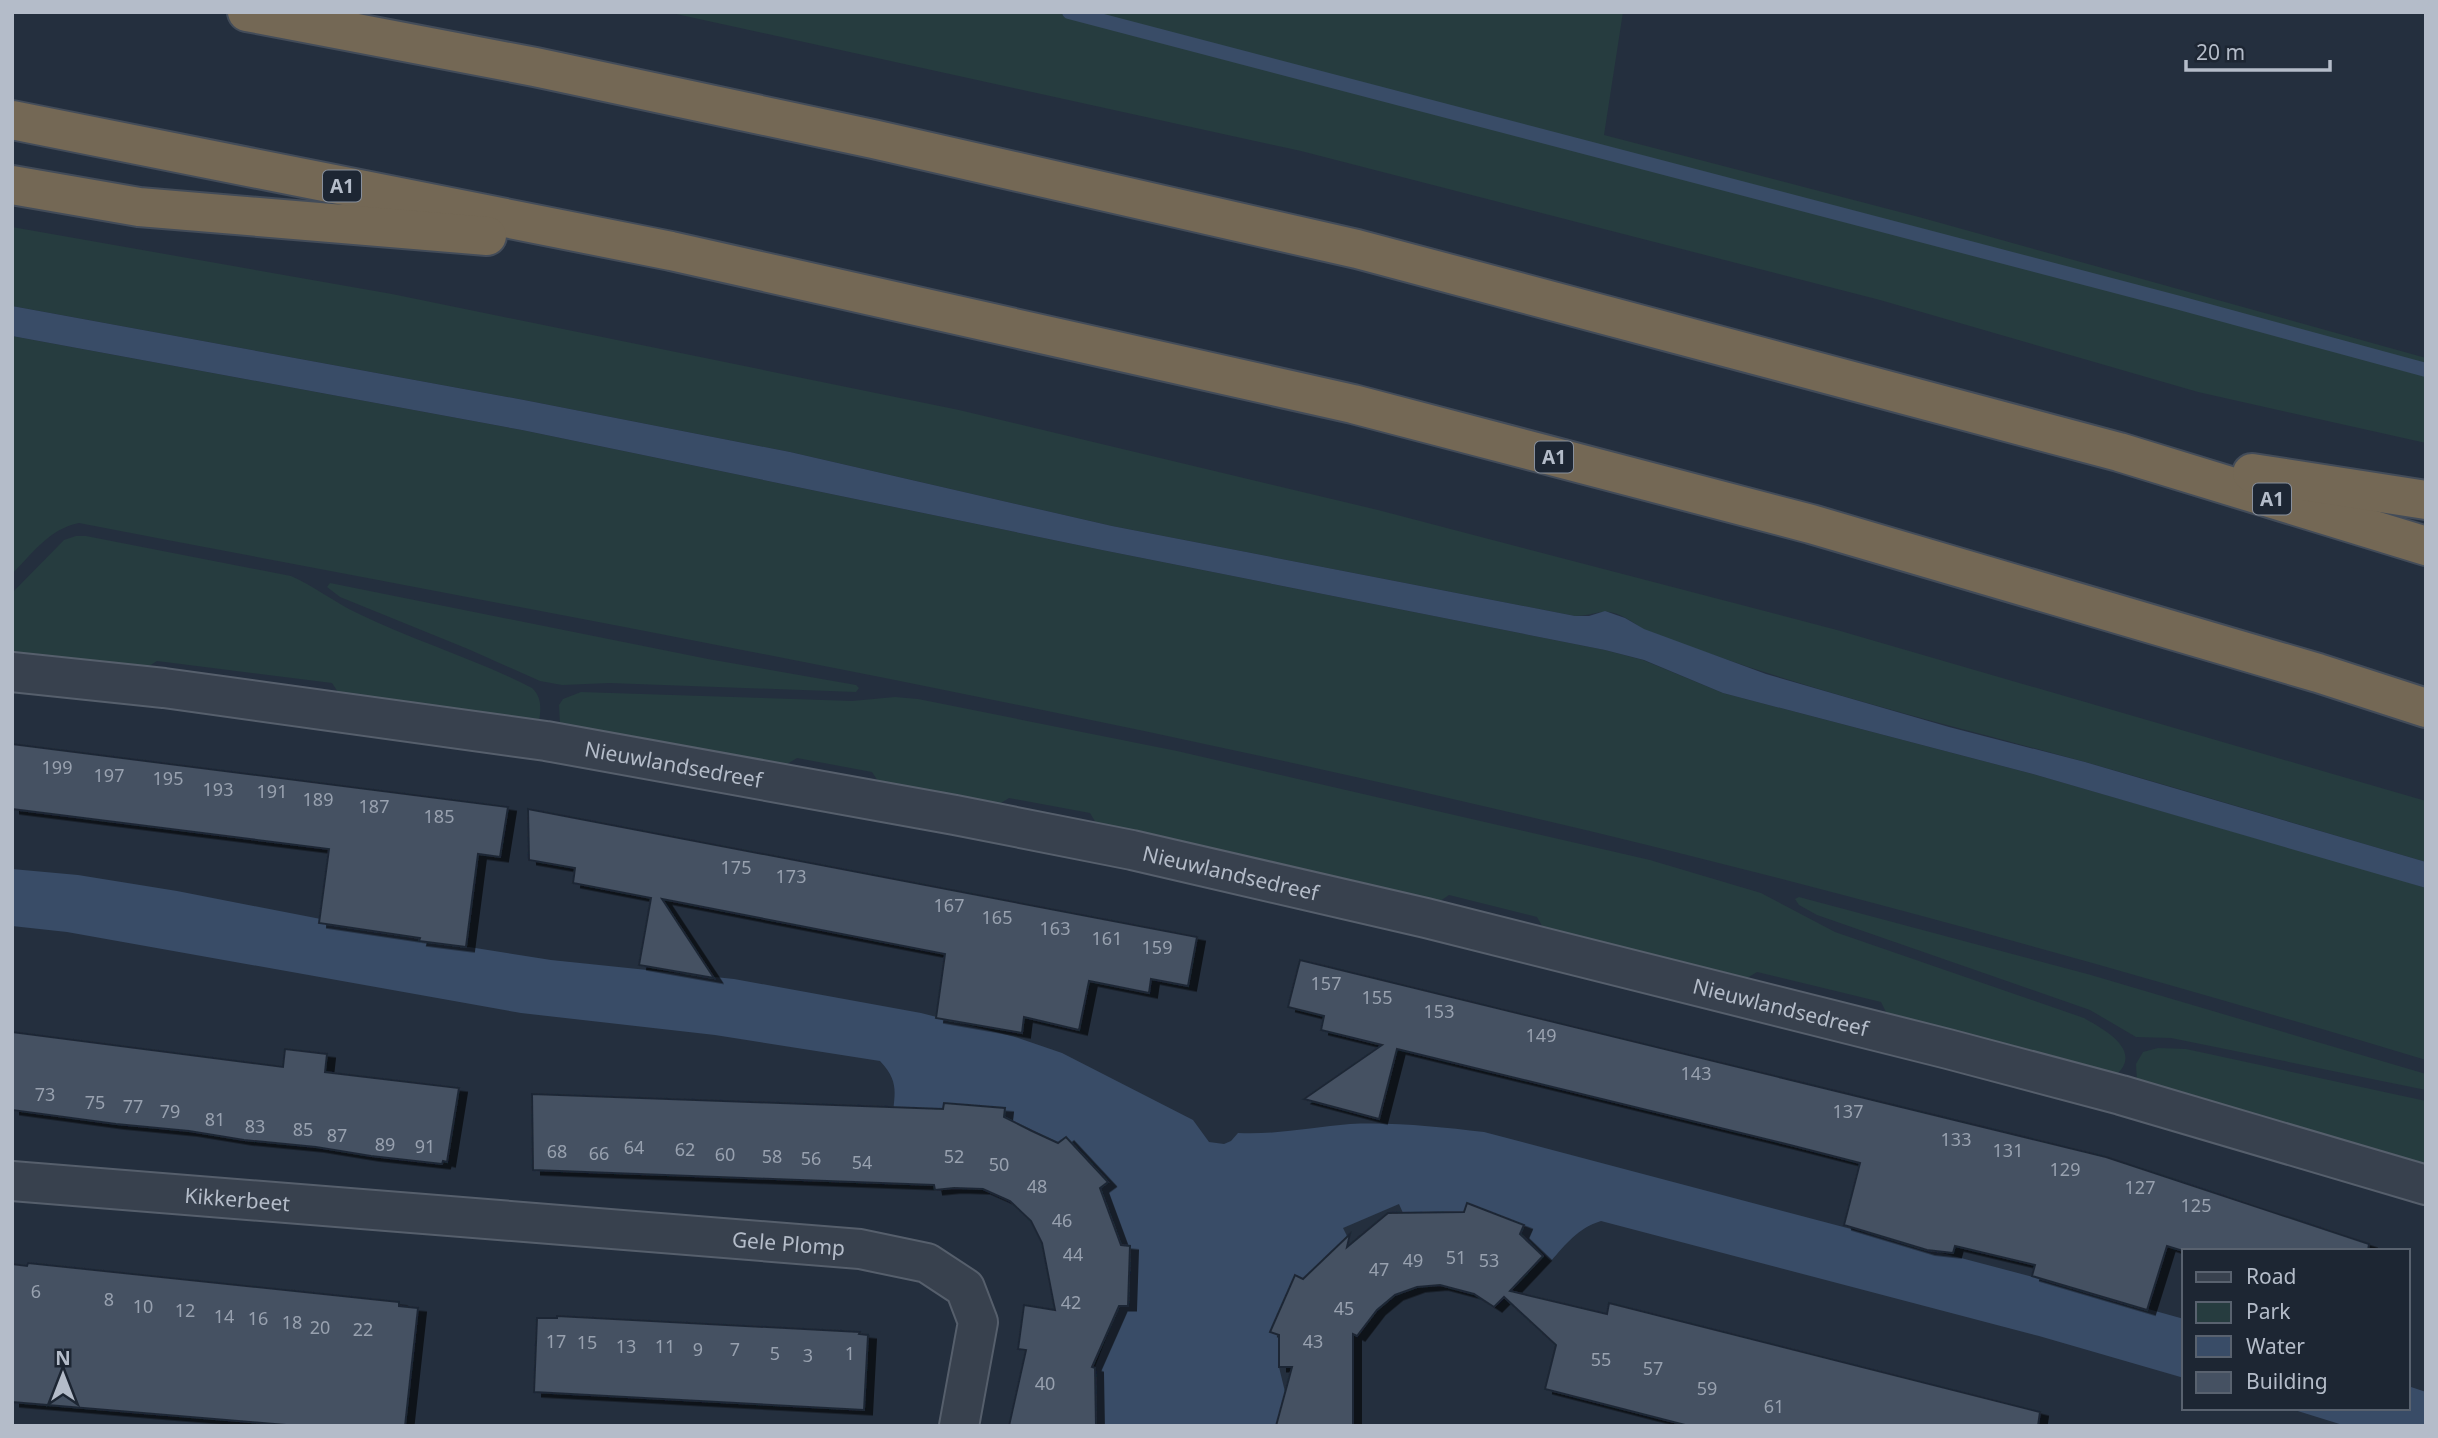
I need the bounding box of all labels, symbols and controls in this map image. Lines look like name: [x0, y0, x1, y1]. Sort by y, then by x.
scale bar: [2186, 28, 2330, 72]
text: 20 m: [2196, 38, 2245, 66]
road number: A1: [323, 170, 361, 202]
road number: A1: [1535, 442, 1573, 472]
road number: A1: [2253, 484, 2291, 514]
street label: Nieuwlandsedreef: [582, 734, 766, 794]
house number: 199: [42, 755, 72, 779]
house number: 197: [94, 763, 124, 787]
house number: 195: [153, 766, 183, 790]
house number: 193: [203, 777, 233, 801]
house number: 191: [257, 779, 287, 803]
house number: 189: [303, 787, 333, 811]
house number: 187: [359, 794, 389, 818]
house number: 185: [424, 804, 454, 828]
street label: Nieuwlandsedreef: [1140, 839, 1323, 907]
house number: 175: [721, 855, 751, 879]
house number: 173: [776, 864, 806, 888]
house number: 167: [934, 893, 964, 917]
house number: 165: [982, 905, 1012, 929]
house number: 163: [1040, 916, 1070, 940]
house number: 161: [1092, 926, 1122, 950]
house number: 159: [1142, 935, 1172, 959]
house number: 157: [1311, 971, 1341, 995]
street label: Nieuwlandsedreef: [1690, 972, 1873, 1043]
house number: 155: [1362, 985, 1392, 1009]
house number: 153: [1424, 999, 1454, 1023]
house number: 149: [1526, 1023, 1556, 1047]
house number: 143: [1681, 1061, 1711, 1085]
house number: 73: [35, 1082, 55, 1106]
house number: 75: [85, 1090, 105, 1114]
house number: 77: [123, 1094, 143, 1118]
house number: 79: [160, 1099, 180, 1123]
house number: 137: [1833, 1099, 1863, 1123]
house number: 81: [205, 1107, 225, 1131]
house number: 83: [245, 1114, 265, 1138]
house number: 85: [293, 1117, 313, 1141]
house number: 87: [327, 1123, 347, 1147]
house number: 133: [1941, 1127, 1971, 1151]
house number: 89: [375, 1132, 395, 1156]
house number: 91: [415, 1134, 435, 1158]
house number: 64: [624, 1135, 644, 1159]
house number: 62: [675, 1137, 695, 1161]
house number: 131: [1993, 1138, 2023, 1162]
house number: 68: [547, 1139, 567, 1163]
house number: 66: [589, 1141, 609, 1165]
house number: 60: [715, 1142, 735, 1166]
house number: 58: [762, 1144, 782, 1168]
house number: 52: [944, 1144, 964, 1168]
house number: 56: [801, 1146, 821, 1170]
house number: 54: [852, 1150, 872, 1174]
house number: 50: [989, 1152, 1009, 1176]
house number: 129: [2050, 1157, 2080, 1181]
house number: 48: [1027, 1174, 1047, 1198]
house number: 127: [2125, 1175, 2155, 1199]
street label: Kikkerbeet: [184, 1181, 291, 1217]
house number: 125: [2181, 1193, 2211, 1217]
house number: 46: [1052, 1208, 1072, 1232]
street label: Gele Plomp: [731, 1225, 846, 1262]
house number: 44: [1063, 1242, 1083, 1266]
house number: 51: [1446, 1245, 1466, 1269]
house number: 49: [1403, 1248, 1423, 1272]
house number: 53: [1479, 1248, 1499, 1272]
legend: [2182, 1249, 2410, 1410]
house number: 47: [1369, 1257, 1389, 1281]
text: Road: [2246, 1262, 2296, 1290]
house number: 6: [31, 1279, 41, 1303]
house number: 8: [104, 1287, 114, 1311]
house number: 42: [1061, 1290, 1081, 1314]
house number: 10: [133, 1294, 153, 1318]
house number: 45: [1334, 1296, 1354, 1320]
text: Park: [2246, 1297, 2291, 1325]
house number: 12: [175, 1298, 195, 1322]
house number: 14: [214, 1304, 234, 1328]
house number: 16: [248, 1306, 268, 1330]
house number: 18: [282, 1310, 302, 1334]
house number: 20: [310, 1315, 330, 1339]
house number: 22: [353, 1317, 373, 1341]
house number: 17: [546, 1329, 566, 1353]
house number: 43: [1303, 1329, 1323, 1353]
house number: 15: [577, 1330, 597, 1354]
text: Water: [2246, 1332, 2305, 1360]
house number: 13: [616, 1334, 636, 1358]
house number: 11: [655, 1334, 675, 1358]
house number: 9: [693, 1337, 703, 1361]
house number: 7: [730, 1337, 740, 1361]
north arrow: [28, 1340, 98, 1410]
house number: 5: [770, 1341, 780, 1365]
house number: 1: [845, 1341, 855, 1365]
house number: 3: [803, 1343, 813, 1367]
text: N: [55, 1345, 71, 1371]
house number: 55: [1591, 1347, 1611, 1371]
house number: 57: [1643, 1356, 1663, 1380]
text: Building: [2246, 1367, 2328, 1395]
house number: 40: [1035, 1371, 1055, 1395]
house number: 59: [1697, 1376, 1717, 1400]
house number: 61: [1764, 1394, 1784, 1418]

